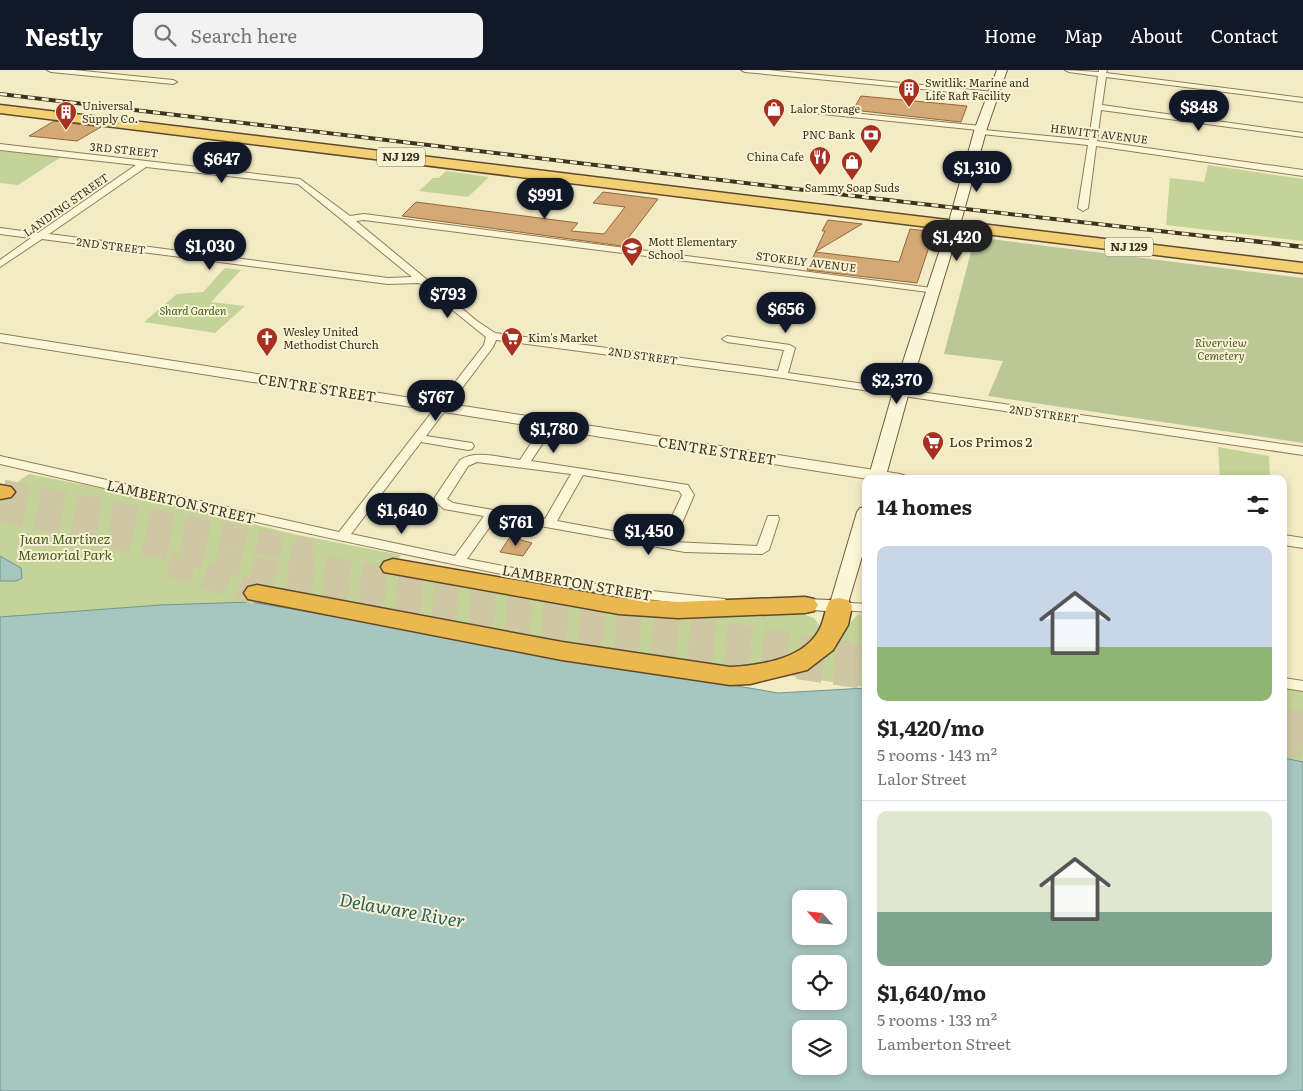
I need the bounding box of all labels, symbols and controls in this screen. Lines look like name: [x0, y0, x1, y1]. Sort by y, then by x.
search box: [133, 13, 483, 58]
text: Nestly: [25, 18, 103, 53]
icon: search: [151, 21, 179, 49]
text: Search here: [191, 21, 297, 49]
text: Home: [984, 22, 1036, 49]
text: Map: [1064, 22, 1102, 49]
text: About: [1130, 22, 1183, 49]
text: Contact: [1211, 22, 1278, 49]
place label: Switlik: Marine and Life Raft Facility: [925, 74, 1029, 103]
building icon: Switlik: Marine and Life Raft Facility: [897, 77, 921, 108]
pin: $848: [1169, 90, 1229, 132]
text: $848: [1180, 94, 1218, 118]
place label: Universal Supply Co.: [82, 97, 138, 126]
shop icon: Lalor Storage: [762, 97, 786, 128]
building icon: Universal Supply Co.: [54, 100, 78, 131]
place label: Lalor Storage: [790, 100, 860, 116]
street label: HEWITT AVENUE: [1049, 119, 1149, 147]
bank icon: PNC Bank: [859, 123, 883, 154]
place label: PNC Bank: [802, 126, 855, 142]
street label: 3RD STREET: [89, 137, 159, 161]
pin: $647: [192, 142, 252, 184]
restaurant icon: China Cafe: [808, 145, 832, 176]
text: $647: [204, 146, 240, 170]
road number: NJ 129: [377, 147, 425, 166]
place label: China Cafe: [747, 148, 804, 164]
shop icon: Sammy Soap Suds: [840, 150, 864, 181]
pin: $1,310: [936, 150, 1018, 193]
text: $1,310: [954, 155, 1000, 179]
street label: LANDING STREET: [19, 169, 111, 240]
pin: $991: [515, 178, 575, 220]
place label: Sammy Soap Suds: [805, 179, 899, 195]
text: $991: [528, 182, 562, 206]
pin: $1,420: [916, 220, 998, 262]
text: $1,420: [933, 224, 981, 248]
pin: $1,030: [169, 228, 251, 271]
street label: 2ND STREET: [76, 233, 147, 257]
text: $1,030: [185, 233, 235, 257]
place label: Mott Elementary School: [648, 233, 738, 262]
school or university icon: Mott Elementary School: [620, 236, 644, 267]
road number: NJ 129: [1105, 238, 1153, 256]
street label: STOKELY AVENUE: [755, 247, 857, 275]
pin: $793: [418, 276, 478, 319]
text: $793: [430, 281, 466, 305]
pin: $656: [756, 292, 816, 334]
text: $656: [768, 296, 804, 320]
park label: Shard Garden: [159, 302, 227, 318]
place label: Wesley United Methodist Church: [283, 323, 379, 352]
church icon: Wesley United Methodist Church: [255, 326, 279, 357]
supermarket icon: Kim's Market: [500, 326, 524, 357]
place label: Kim's Market: [528, 329, 598, 345]
park label: Riverview Cemetery: [1195, 334, 1247, 363]
street label: 2ND STREET: [608, 342, 679, 368]
pin: $2,370: [856, 362, 938, 405]
text: $2,370: [872, 367, 922, 391]
street label: CENTRE STREET: [257, 368, 377, 406]
pin: $767: [406, 380, 466, 422]
text: $767: [418, 384, 454, 408]
street label: 2ND STREET: [1009, 400, 1080, 426]
pin: $1,780: [513, 412, 595, 454]
text: $1,780: [530, 416, 578, 440]
supermarket icon: Los Primos 2: [921, 430, 945, 461]
street label: CENTRE STREET: [657, 431, 777, 469]
place label: Los Primos 2: [949, 431, 1032, 451]
street label: LAMBERTON STREET: [105, 474, 258, 528]
text: 14 homes: [877, 490, 972, 521]
icon: filters: [1244, 491, 1272, 519]
pin: $1,640: [361, 492, 443, 535]
text: $1,640: [377, 497, 427, 521]
pin: $761: [486, 504, 546, 547]
text: $761: [499, 509, 533, 533]
pin: $1,450: [608, 514, 690, 556]
text: $1,450: [624, 518, 674, 542]
park label: Juan Martinez Memorial Park: [18, 528, 112, 564]
street label: LAMBERTON STREET: [501, 559, 654, 605]
icon: home: [1030, 578, 1120, 668]
text: $1,420/mo: [877, 711, 984, 742]
text: 5 rooms · 143 m²: [877, 742, 997, 766]
text: Lalor Street: [877, 766, 967, 790]
icon: home: [1030, 844, 1120, 934]
water label: Delaware River: [337, 885, 467, 934]
north arrow: [792, 890, 848, 945]
map controls: [792, 890, 847, 1075]
button: locate: [792, 955, 847, 1010]
text: $1,640/mo: [877, 976, 986, 1007]
text: 5 rooms · 133 m²: [877, 1007, 997, 1031]
button: layers: [792, 1020, 847, 1075]
text: Lamberton Street: [877, 1031, 1011, 1055]

